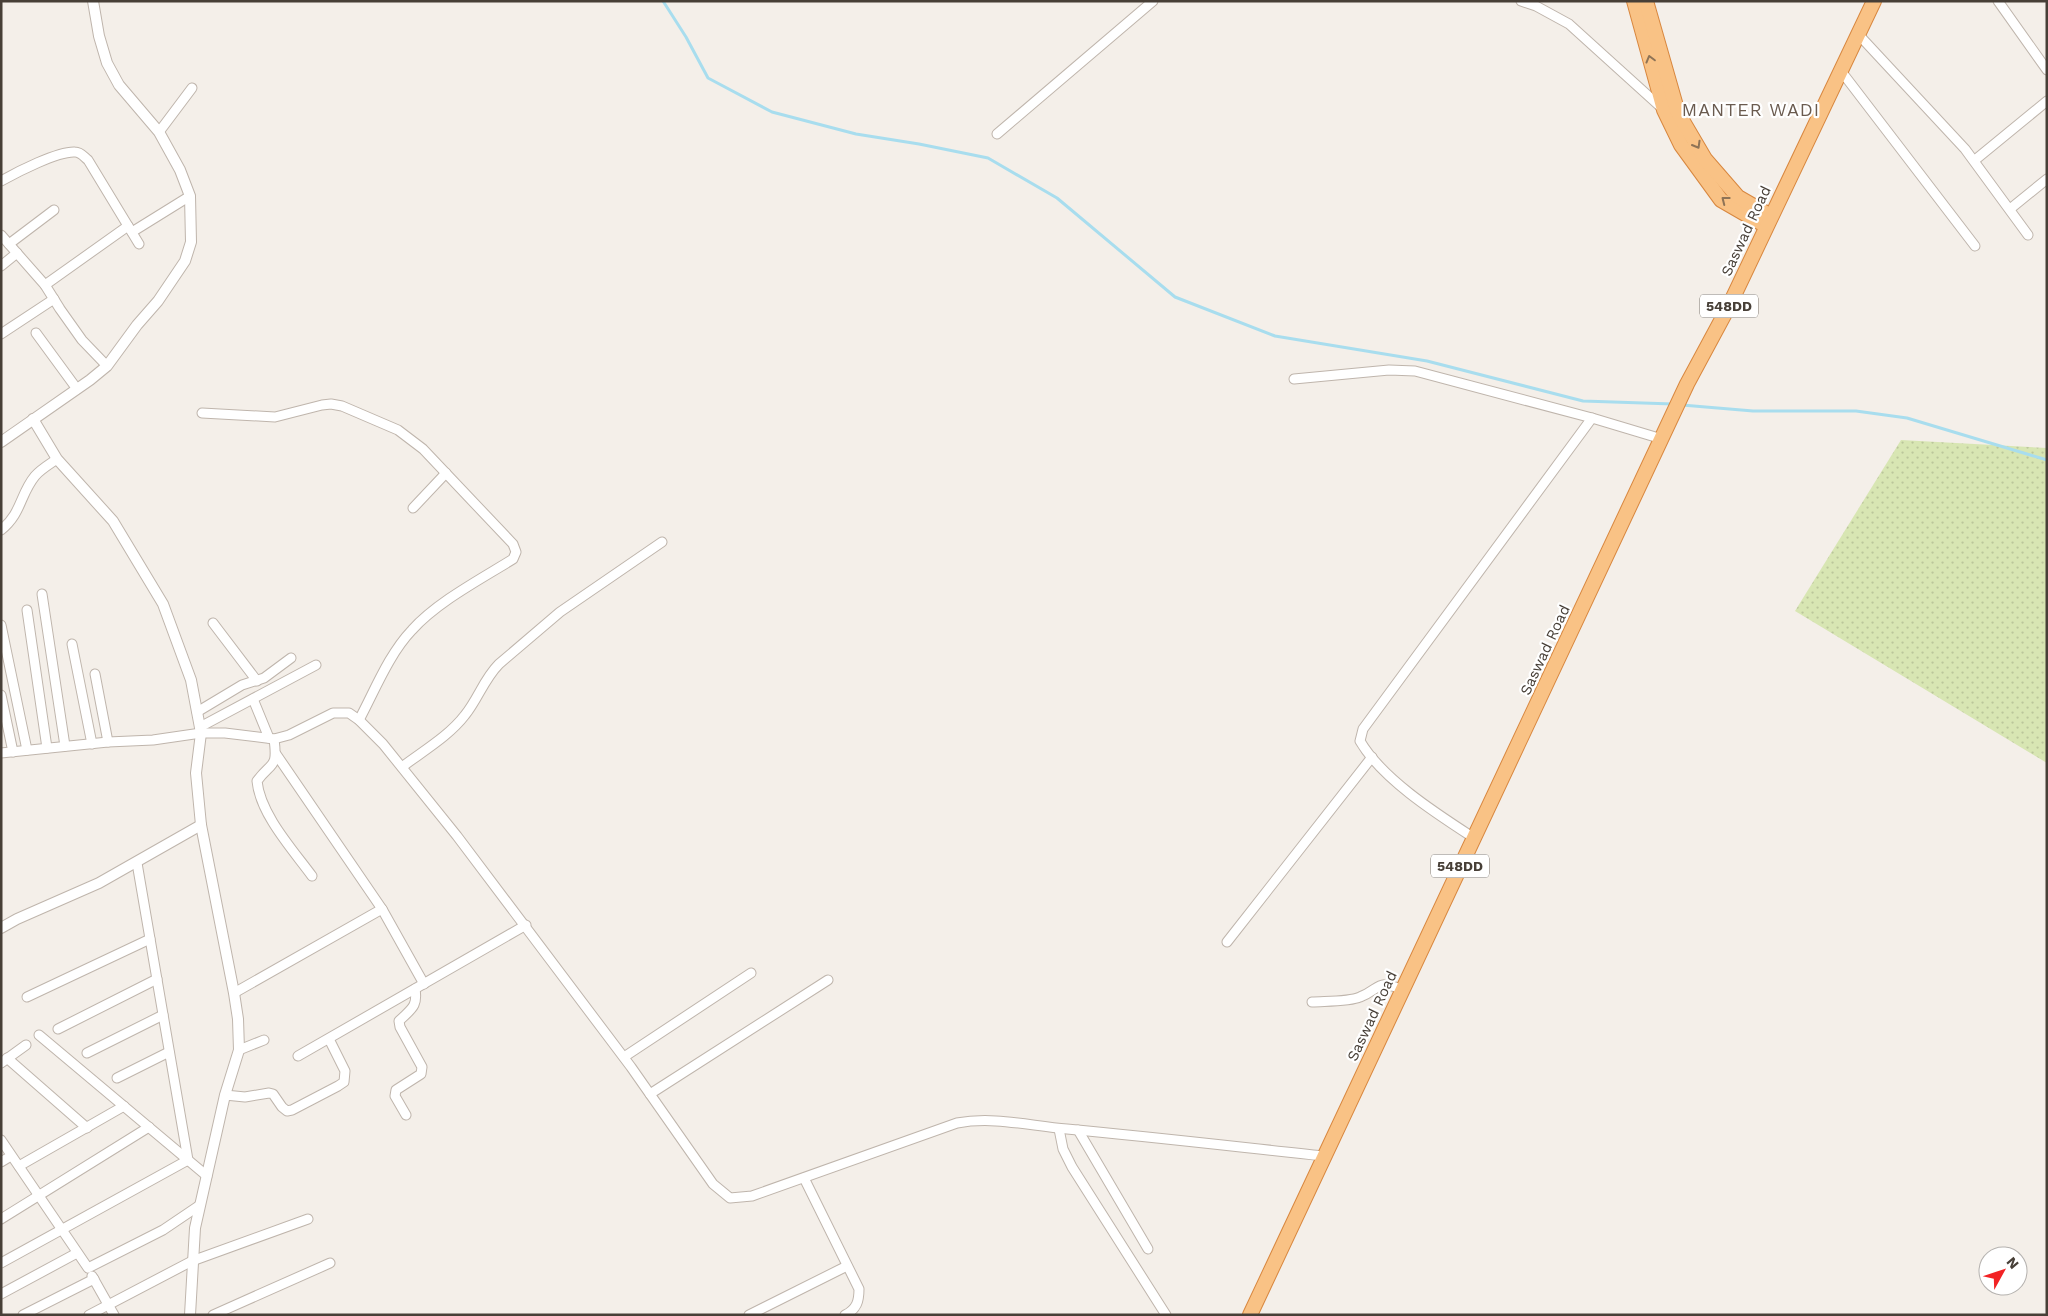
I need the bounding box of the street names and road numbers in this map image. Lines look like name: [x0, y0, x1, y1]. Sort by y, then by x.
street label: Saswad Road: [1717, 183, 1775, 279]
road number: 548DD: [1700, 294, 1758, 318]
street label: Saswad Road: [1516, 602, 1574, 698]
road number: 548DD: [1431, 854, 1489, 878]
street label: Saswad Road: [1343, 968, 1401, 1064]

